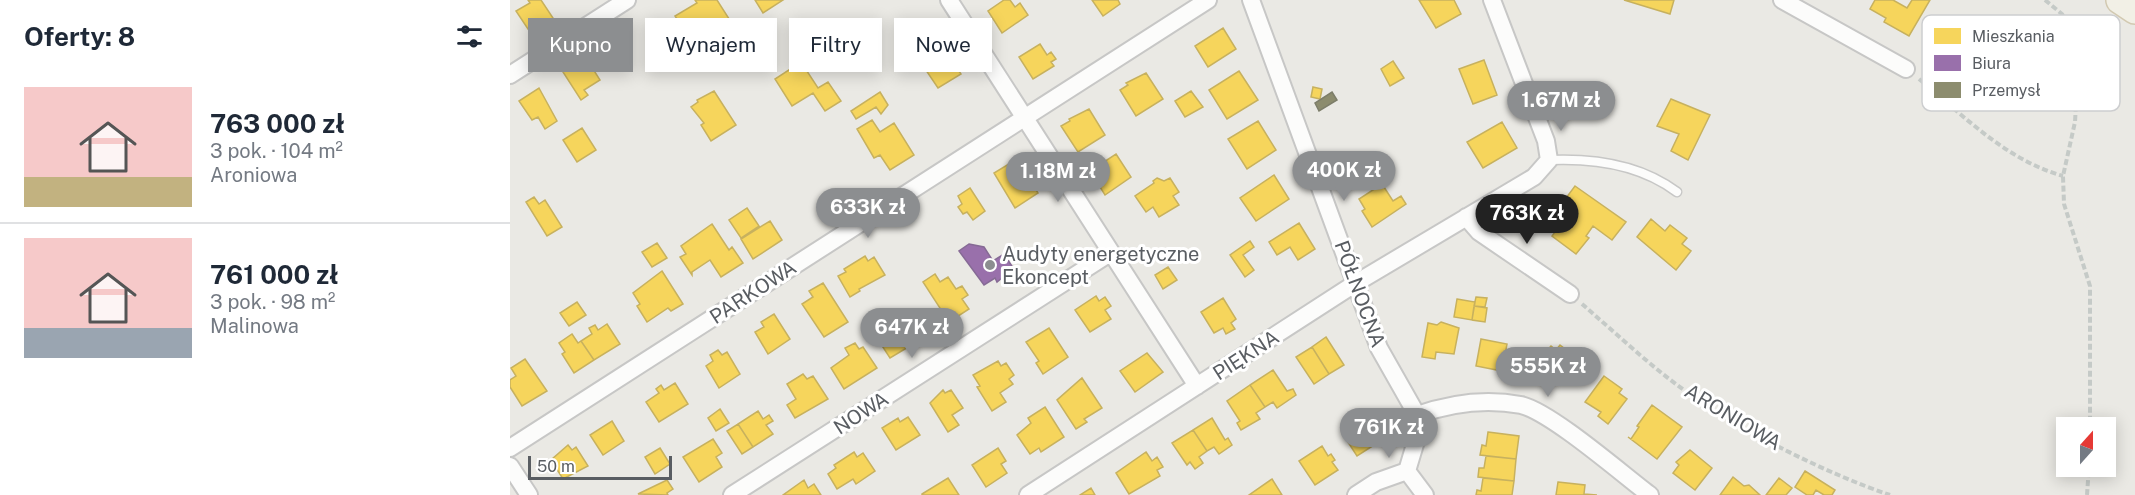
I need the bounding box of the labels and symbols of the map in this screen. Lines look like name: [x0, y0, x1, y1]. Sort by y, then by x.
legend: [1922, 15, 2120, 111]
text: Mieszkania: [1972, 27, 2055, 46]
text: Biura: [1972, 54, 2011, 73]
pin: 1.67M zł: [1499, 81, 1623, 132]
text: Przemysł: [1972, 81, 2041, 100]
pin: 400K zł: [1289, 151, 1399, 202]
pin: 1.18M zł: [996, 152, 1120, 203]
pin: 633K zł: [813, 188, 923, 239]
pin: 763K zł: [1472, 194, 1582, 245]
street label: PÓŁNOCNA: [1330, 237, 1391, 351]
place label: Audyty energetyczne Ekoncept: [1002, 242, 1199, 289]
street label: PARKOWA: [705, 255, 801, 329]
marker: Audyty energetyczne Ekoncept: [983, 258, 997, 272]
pin: 647K zł: [857, 308, 967, 359]
street label: PIĘKNA: [1208, 325, 1284, 385]
pin: 555K zł: [1493, 347, 1603, 398]
street label: ARONIOWA: [1680, 379, 1786, 455]
street label: NOWA: [829, 386, 893, 440]
pin: 761K zł: [1334, 408, 1444, 459]
north arrow: [2056, 417, 2116, 477]
scale bar: [528, 453, 672, 480]

